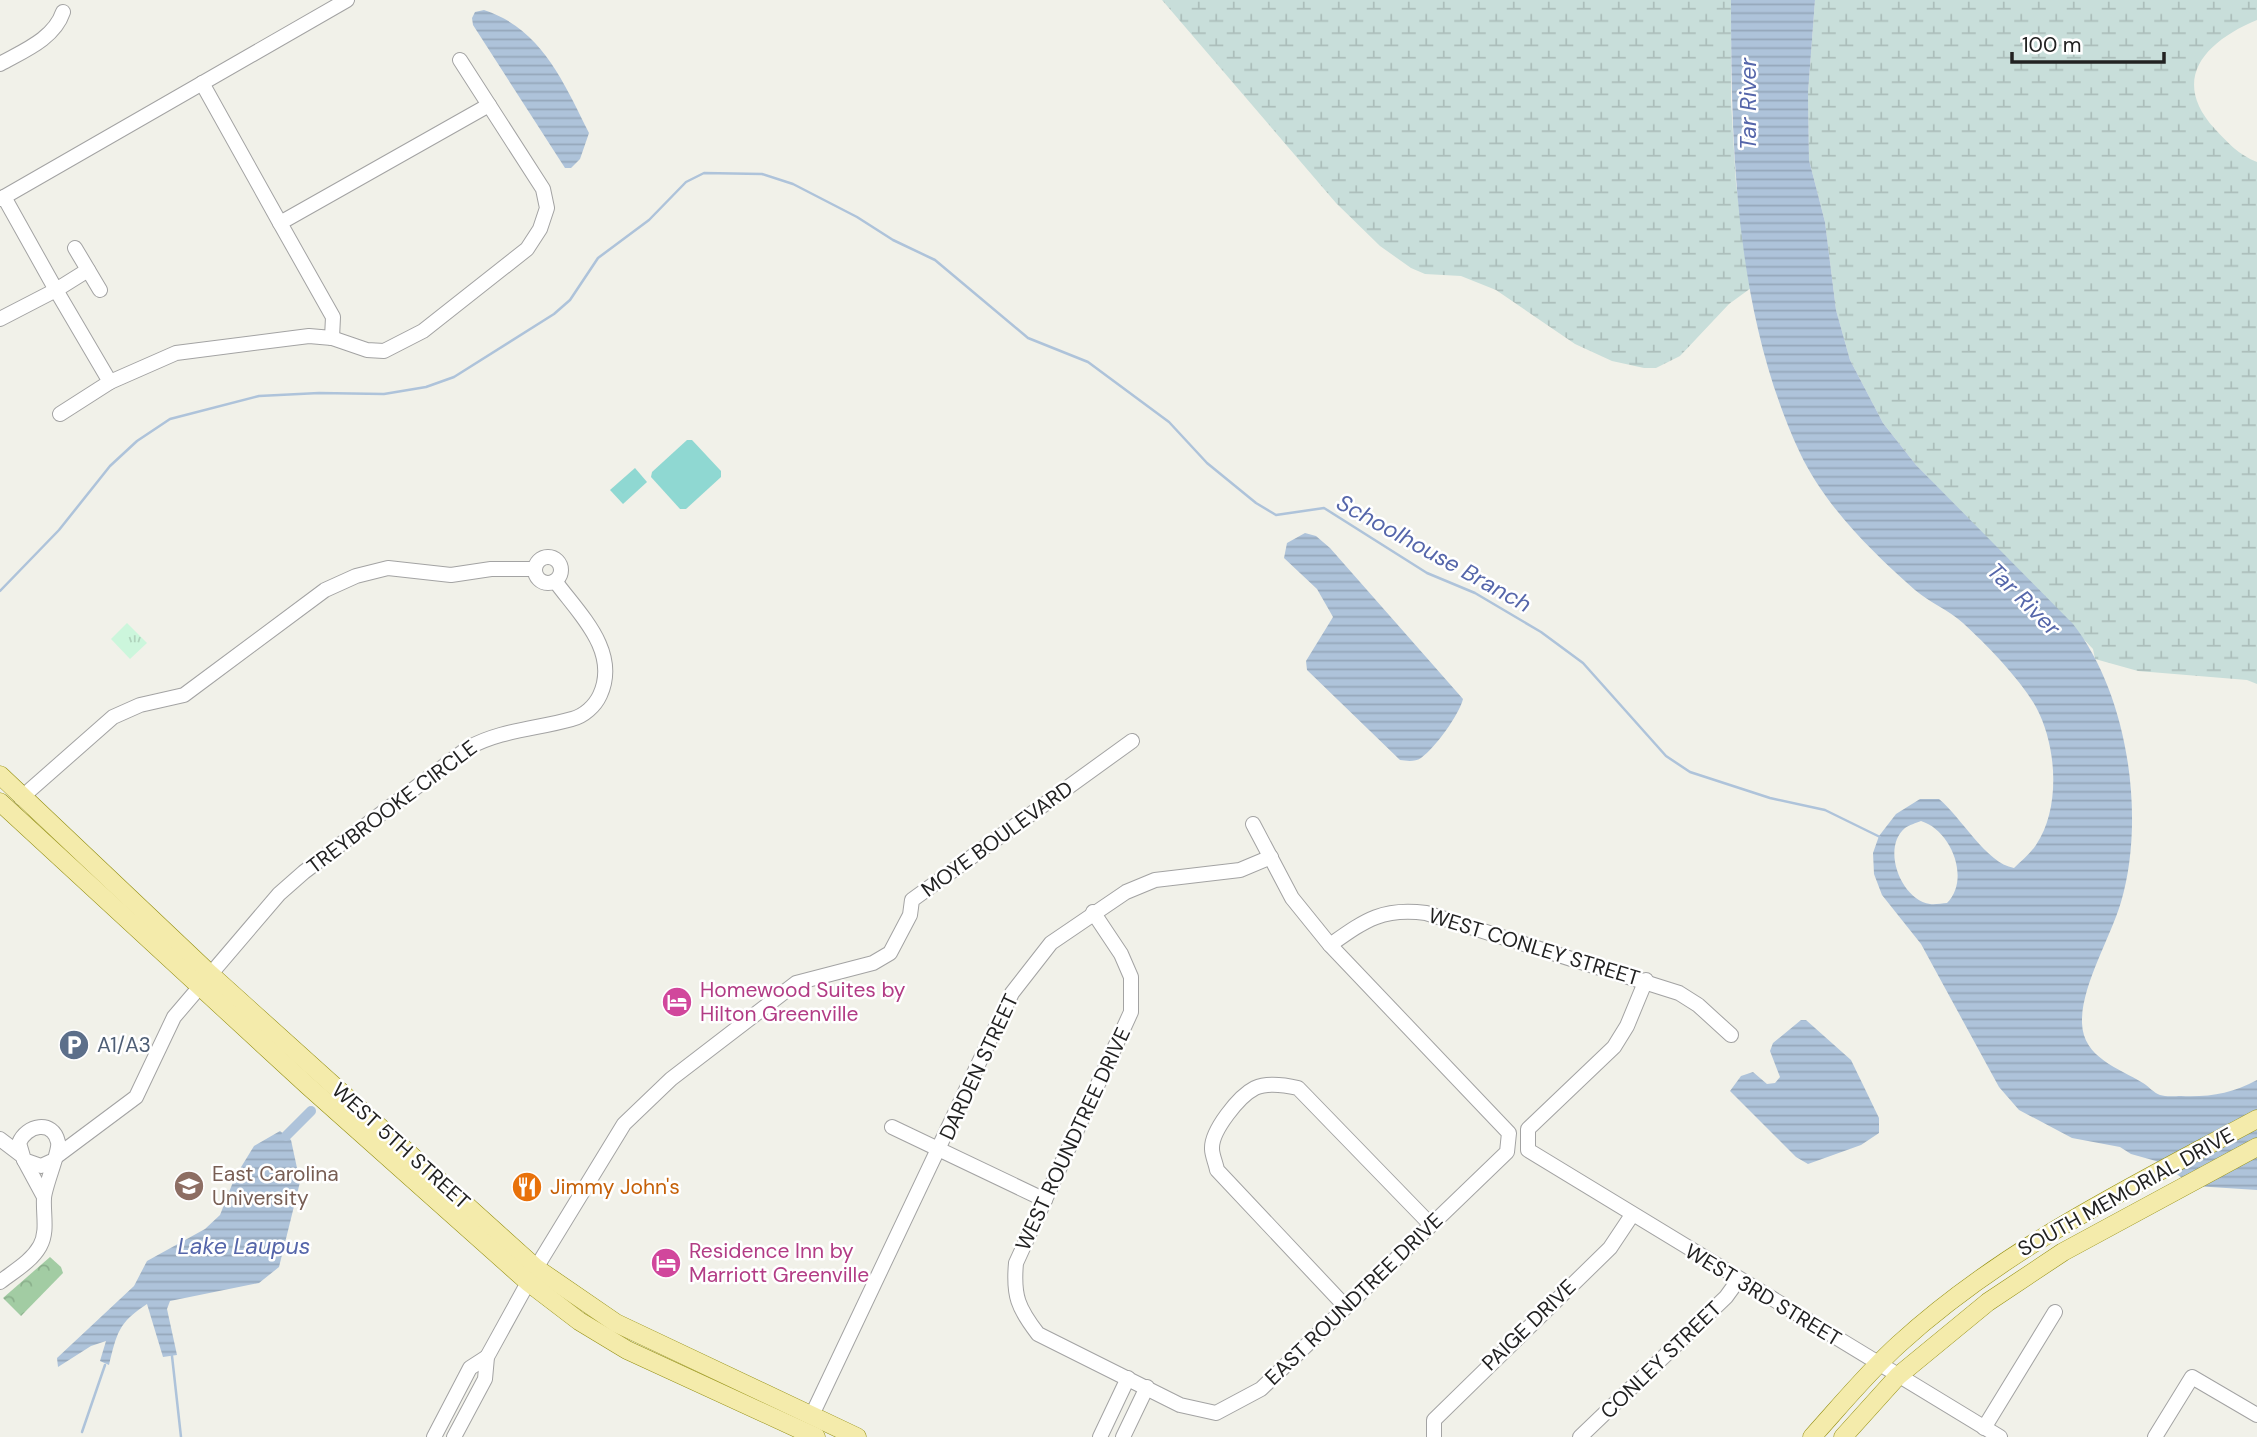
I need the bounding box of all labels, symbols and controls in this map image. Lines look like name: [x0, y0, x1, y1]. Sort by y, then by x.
scale bar: [2012, 21, 2164, 65]
text: 100 m: [2022, 31, 2082, 59]
water label: Tar River: [1733, 57, 1763, 150]
water label: Schoolhouse Branch: [1331, 487, 1537, 619]
water label: Tar River: [1981, 556, 2068, 643]
street label: TREYBROOKE CIRCLE: [301, 734, 483, 880]
street label: MOYE BOULEVARD: [916, 774, 1078, 904]
street label: WEST CONLEY STREET: [1425, 902, 1643, 993]
place label: Homewood Suites by Hilton Greenville: [700, 976, 906, 1028]
hotel icon: Homewood Suites by Hilton Greenville: [660, 985, 694, 1019]
street label: DARDEN STREET: [933, 989, 1025, 1144]
street label: WEST ROUNDTREE DRIVE: [1009, 1023, 1137, 1255]
parking icon: A1/A3: [57, 1028, 91, 1062]
place label: A1/A3: [97, 1031, 151, 1059]
street label: WEST 5TH STREET: [326, 1076, 476, 1216]
street label: SOUTH MEMORIAL DRIVE: [2013, 1121, 2239, 1263]
place label: East Carolina University: [212, 1160, 339, 1212]
school or university icon: East Carolina University: [172, 1169, 206, 1203]
restaurant icon: Jimmy John's: [510, 1170, 544, 1204]
place label: Jimmy John's: [550, 1173, 680, 1201]
street label: EAST ROUNDTREE DRIVE: [1259, 1207, 1449, 1391]
water label: Lake Laupus: [178, 1231, 310, 1261]
place label: Residence Inn by Marriott Greenville: [689, 1237, 869, 1289]
street label: WEST 3RD STREET: [1680, 1237, 1847, 1353]
hotel icon: Residence Inn by Marriott Greenville: [649, 1246, 683, 1280]
street label: PAIGE DRIVE: [1476, 1273, 1582, 1377]
street label: CONLEY STREET: [1594, 1295, 1728, 1425]

